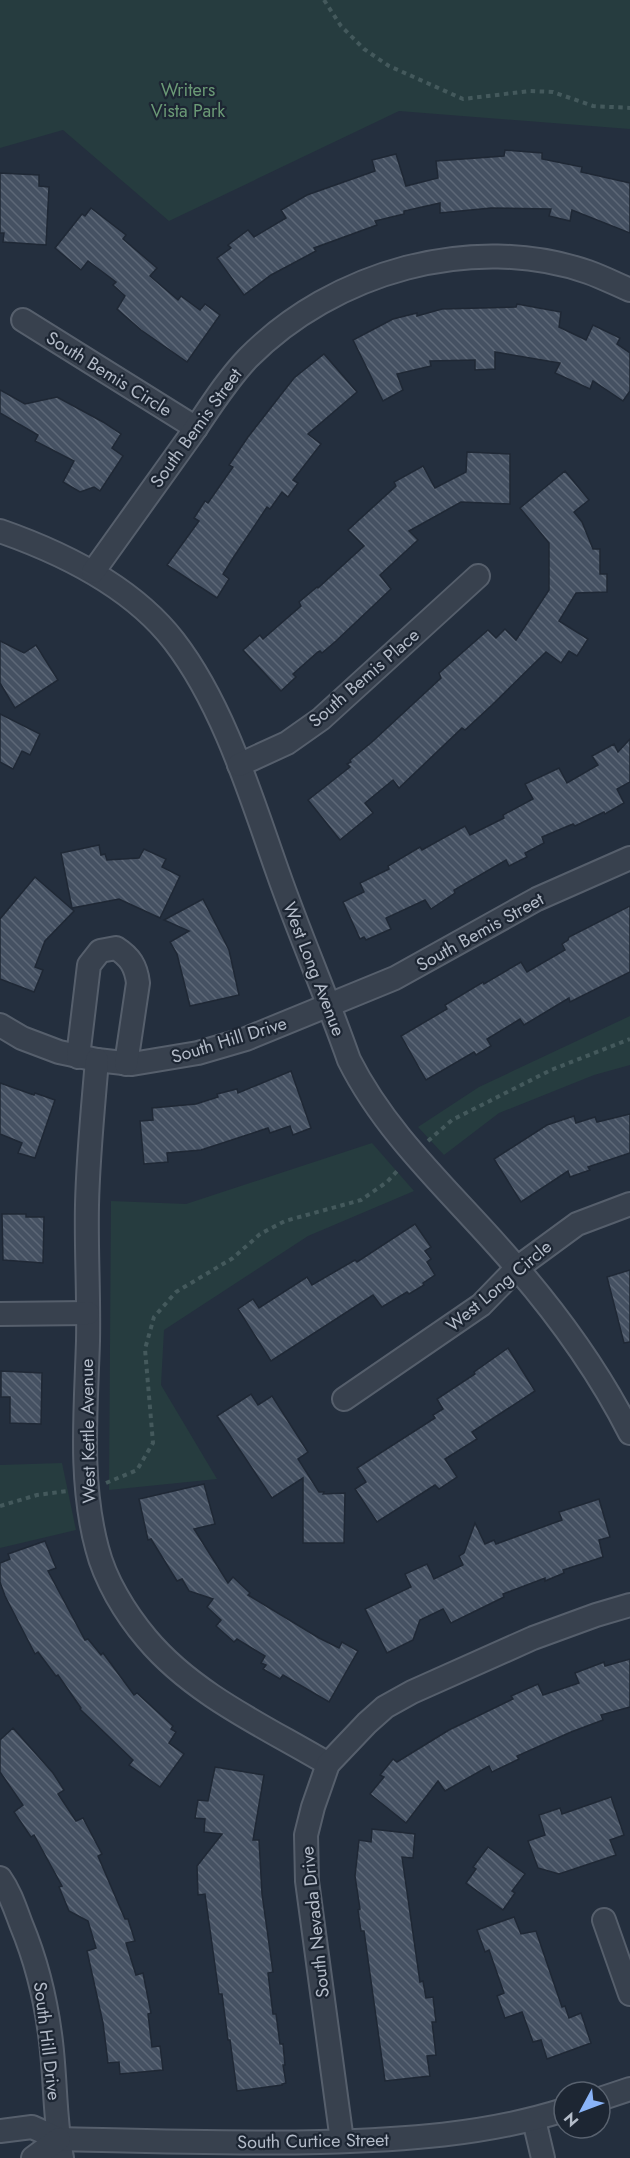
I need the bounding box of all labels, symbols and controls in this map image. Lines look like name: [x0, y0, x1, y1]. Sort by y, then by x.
park label: Writers Vista Park: [151, 77, 225, 124]
street label: South Bemis Circle: [41, 325, 177, 423]
street label: South Bemis Street: [144, 362, 249, 493]
street label: South Bemis Place: [303, 622, 425, 734]
street label: South Bemis Street: [412, 886, 549, 978]
street label: West Long Avenue: [276, 898, 352, 1040]
street label: South Hill Drive: [168, 1010, 290, 1070]
street label: West Long Circle: [441, 1234, 557, 1338]
street label: West Kettle Avenue: [74, 1358, 102, 1504]
street label: South Nevada Drive: [294, 1845, 336, 1999]
street label: South Hill Drive: [27, 1980, 67, 2102]
north arrow: [552, 2080, 612, 2140]
text: N: [558, 2107, 584, 2132]
street label: South Curtice Street: [237, 2127, 390, 2155]

